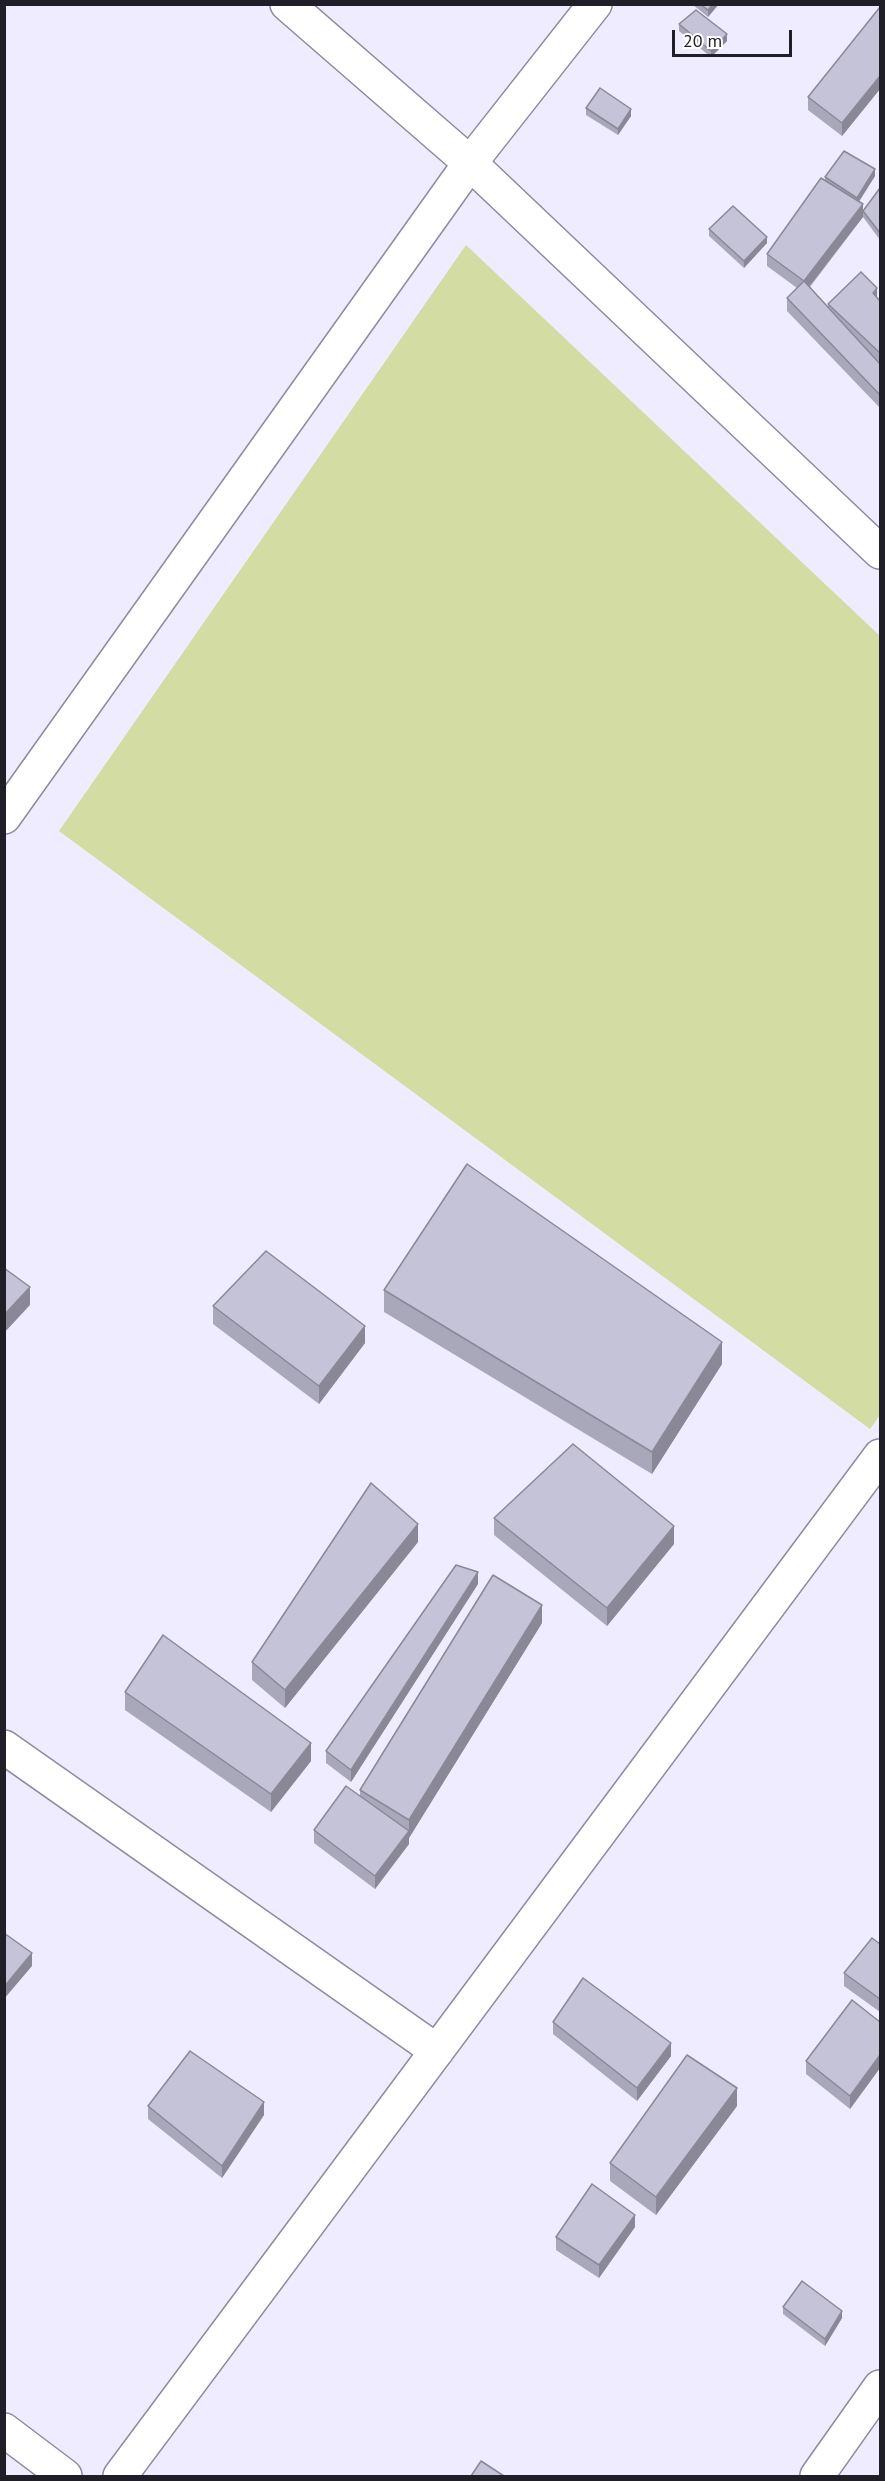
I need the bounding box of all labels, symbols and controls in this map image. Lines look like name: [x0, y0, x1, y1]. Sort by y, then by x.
scale bar: [675, 18, 795, 56]
text: 20 m: [683, 29, 722, 52]

